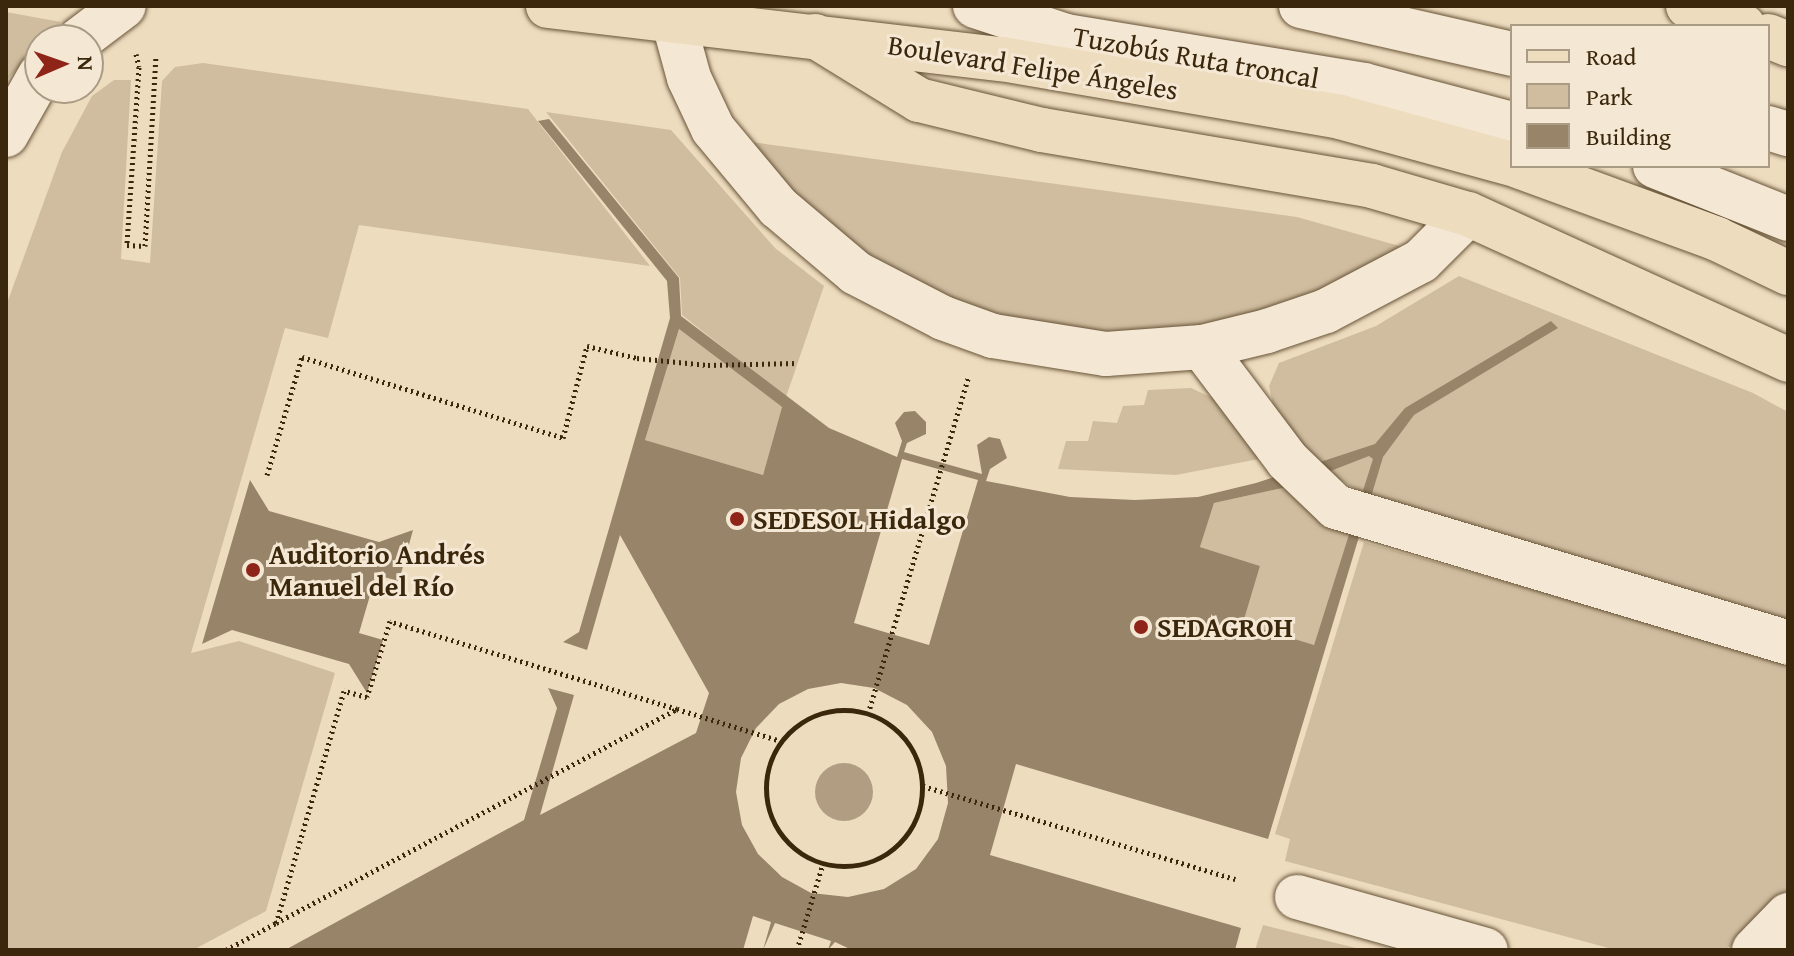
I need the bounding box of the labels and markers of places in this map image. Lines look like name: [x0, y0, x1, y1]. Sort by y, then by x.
place label: SEDESOL Hidalgo: [753, 502, 966, 536]
marker: SEDESOL Hidalgo: [728, 510, 746, 528]
place label: Auditorio Andrés Manuel del Río: [269, 537, 485, 603]
marker: Auditorio Andrés Manuel del Río: [244, 561, 262, 579]
place label: SEDAGROH: [1157, 610, 1293, 644]
marker: SEDAGROH: [1132, 618, 1150, 636]

